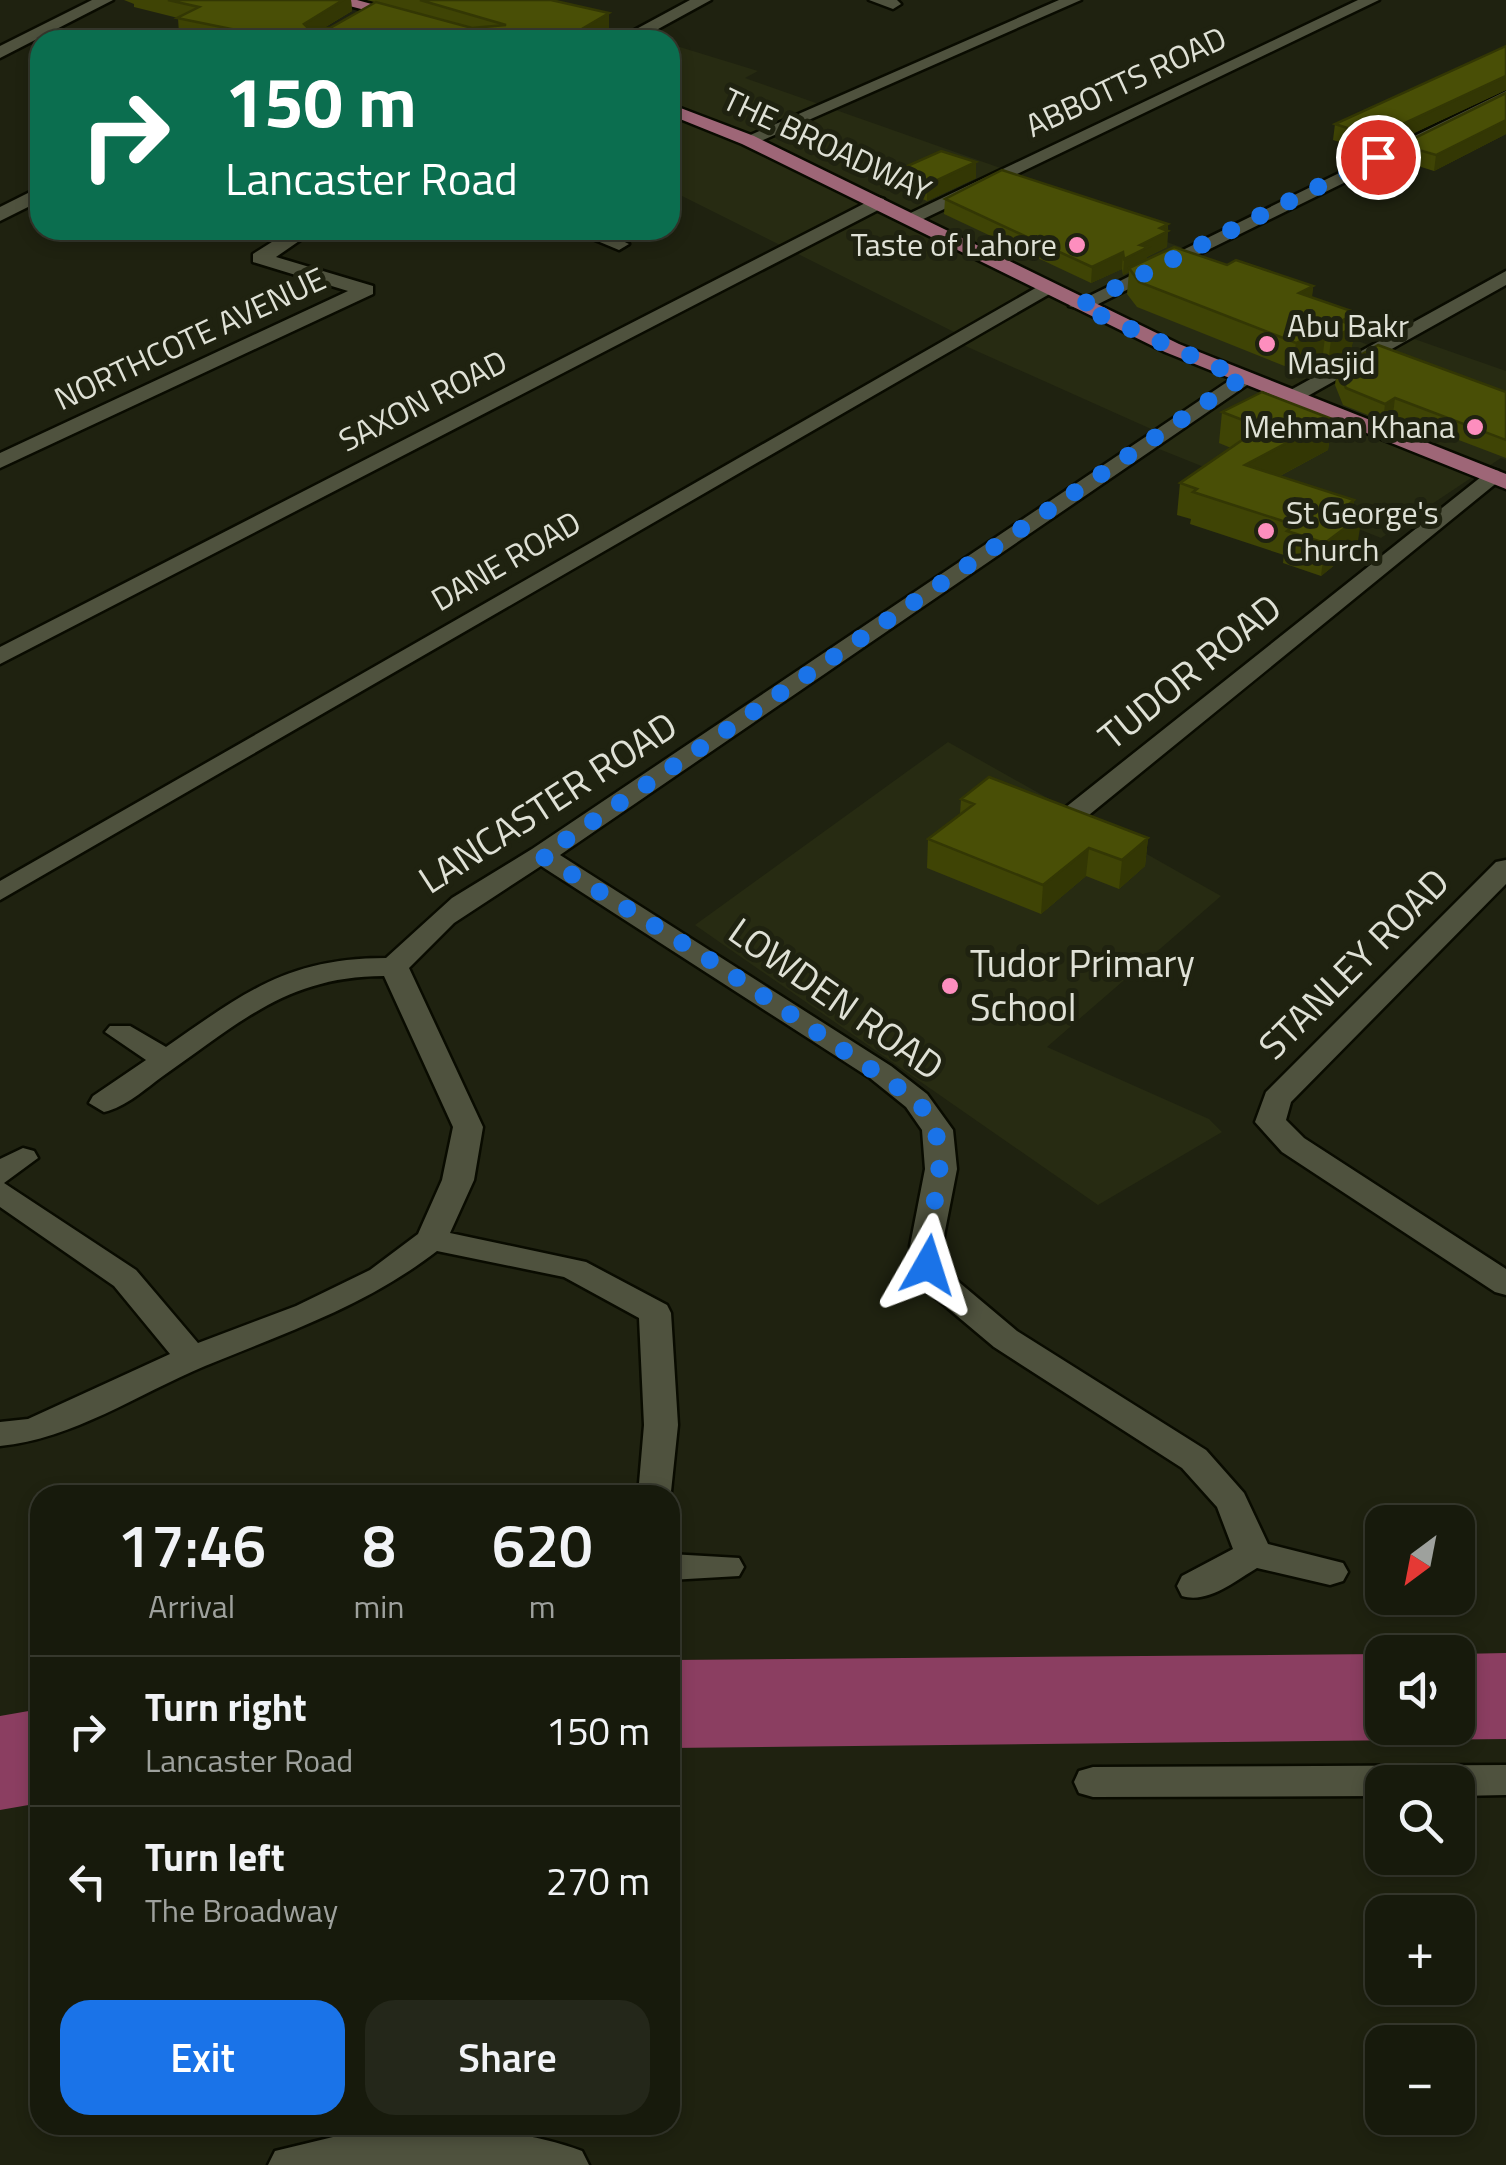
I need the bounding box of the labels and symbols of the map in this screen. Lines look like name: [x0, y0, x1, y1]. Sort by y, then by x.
street label: ABBOTTS ROAD: [1017, 13, 1234, 149]
street label: THE BROADWAY: [715, 75, 940, 213]
pin: [1336, 115, 1421, 200]
place label: Taste of Lahore: [851, 220, 1057, 268]
marker: Taste of Lahore: [1066, 234, 1088, 256]
street label: NORTHCOTE AVENUE: [46, 254, 333, 422]
place label: Abu Bakr Masjid: [1287, 301, 1409, 386]
marker: Abu Bakr Masjid: [1256, 333, 1278, 355]
street label: SAXON ROAD: [330, 337, 515, 463]
place label: Mehman Khana: [1243, 402, 1455, 450]
marker: Mehman Khana: [1464, 416, 1486, 438]
place label: St George's Church: [1286, 488, 1439, 573]
street label: DANE ROAD: [422, 498, 589, 622]
marker: St George's Church: [1255, 520, 1277, 542]
street label: TUDOR ROAD: [1085, 579, 1294, 763]
street label: LANCASTER ROAD: [407, 697, 688, 908]
street label: STANLEY ROAD: [1244, 854, 1462, 1072]
street label: LOWDEN ROAD: [717, 902, 956, 1094]
place label: Tudor Primary School: [970, 934, 1195, 1036]
marker: Tudor Primary School: [939, 975, 961, 997]
position arrow: [876, 1213, 980, 1317]
north arrow: [1365, 1505, 1475, 1615]

